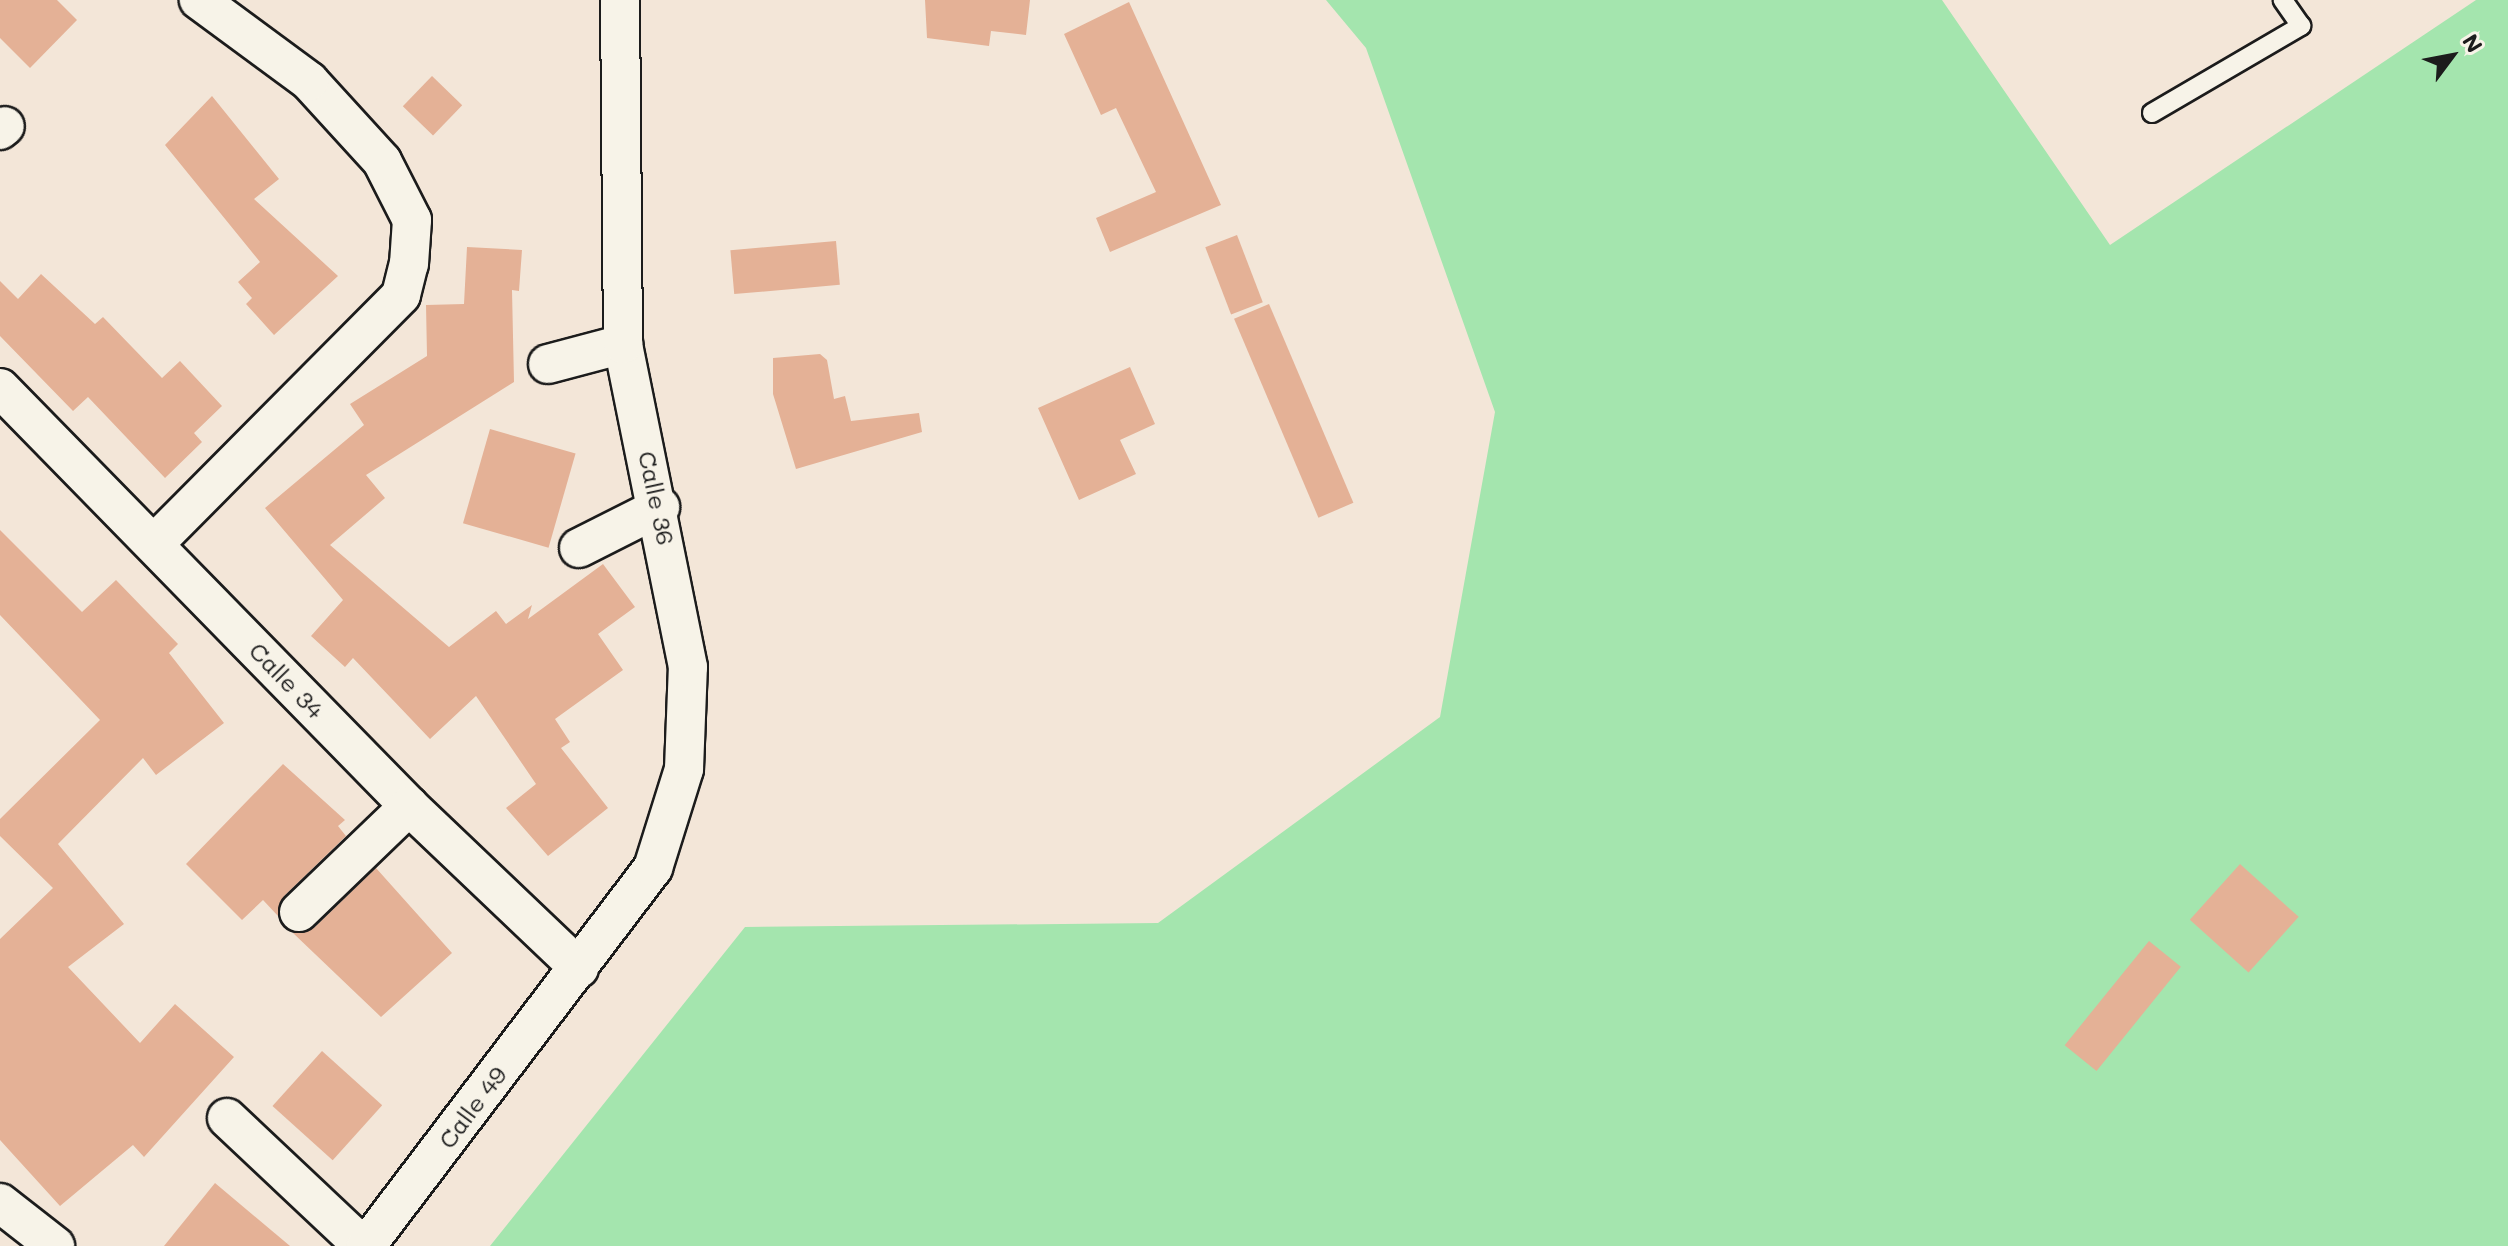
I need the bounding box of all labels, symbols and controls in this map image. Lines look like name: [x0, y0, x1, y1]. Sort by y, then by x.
north arrow: [2412, 16, 2492, 96]
text: N: [2456, 28, 2489, 58]
street label: Calle 36: [633, 448, 681, 548]
street label: Calle 34: [244, 636, 330, 724]
street label: Calle 49: [432, 1060, 512, 1154]

